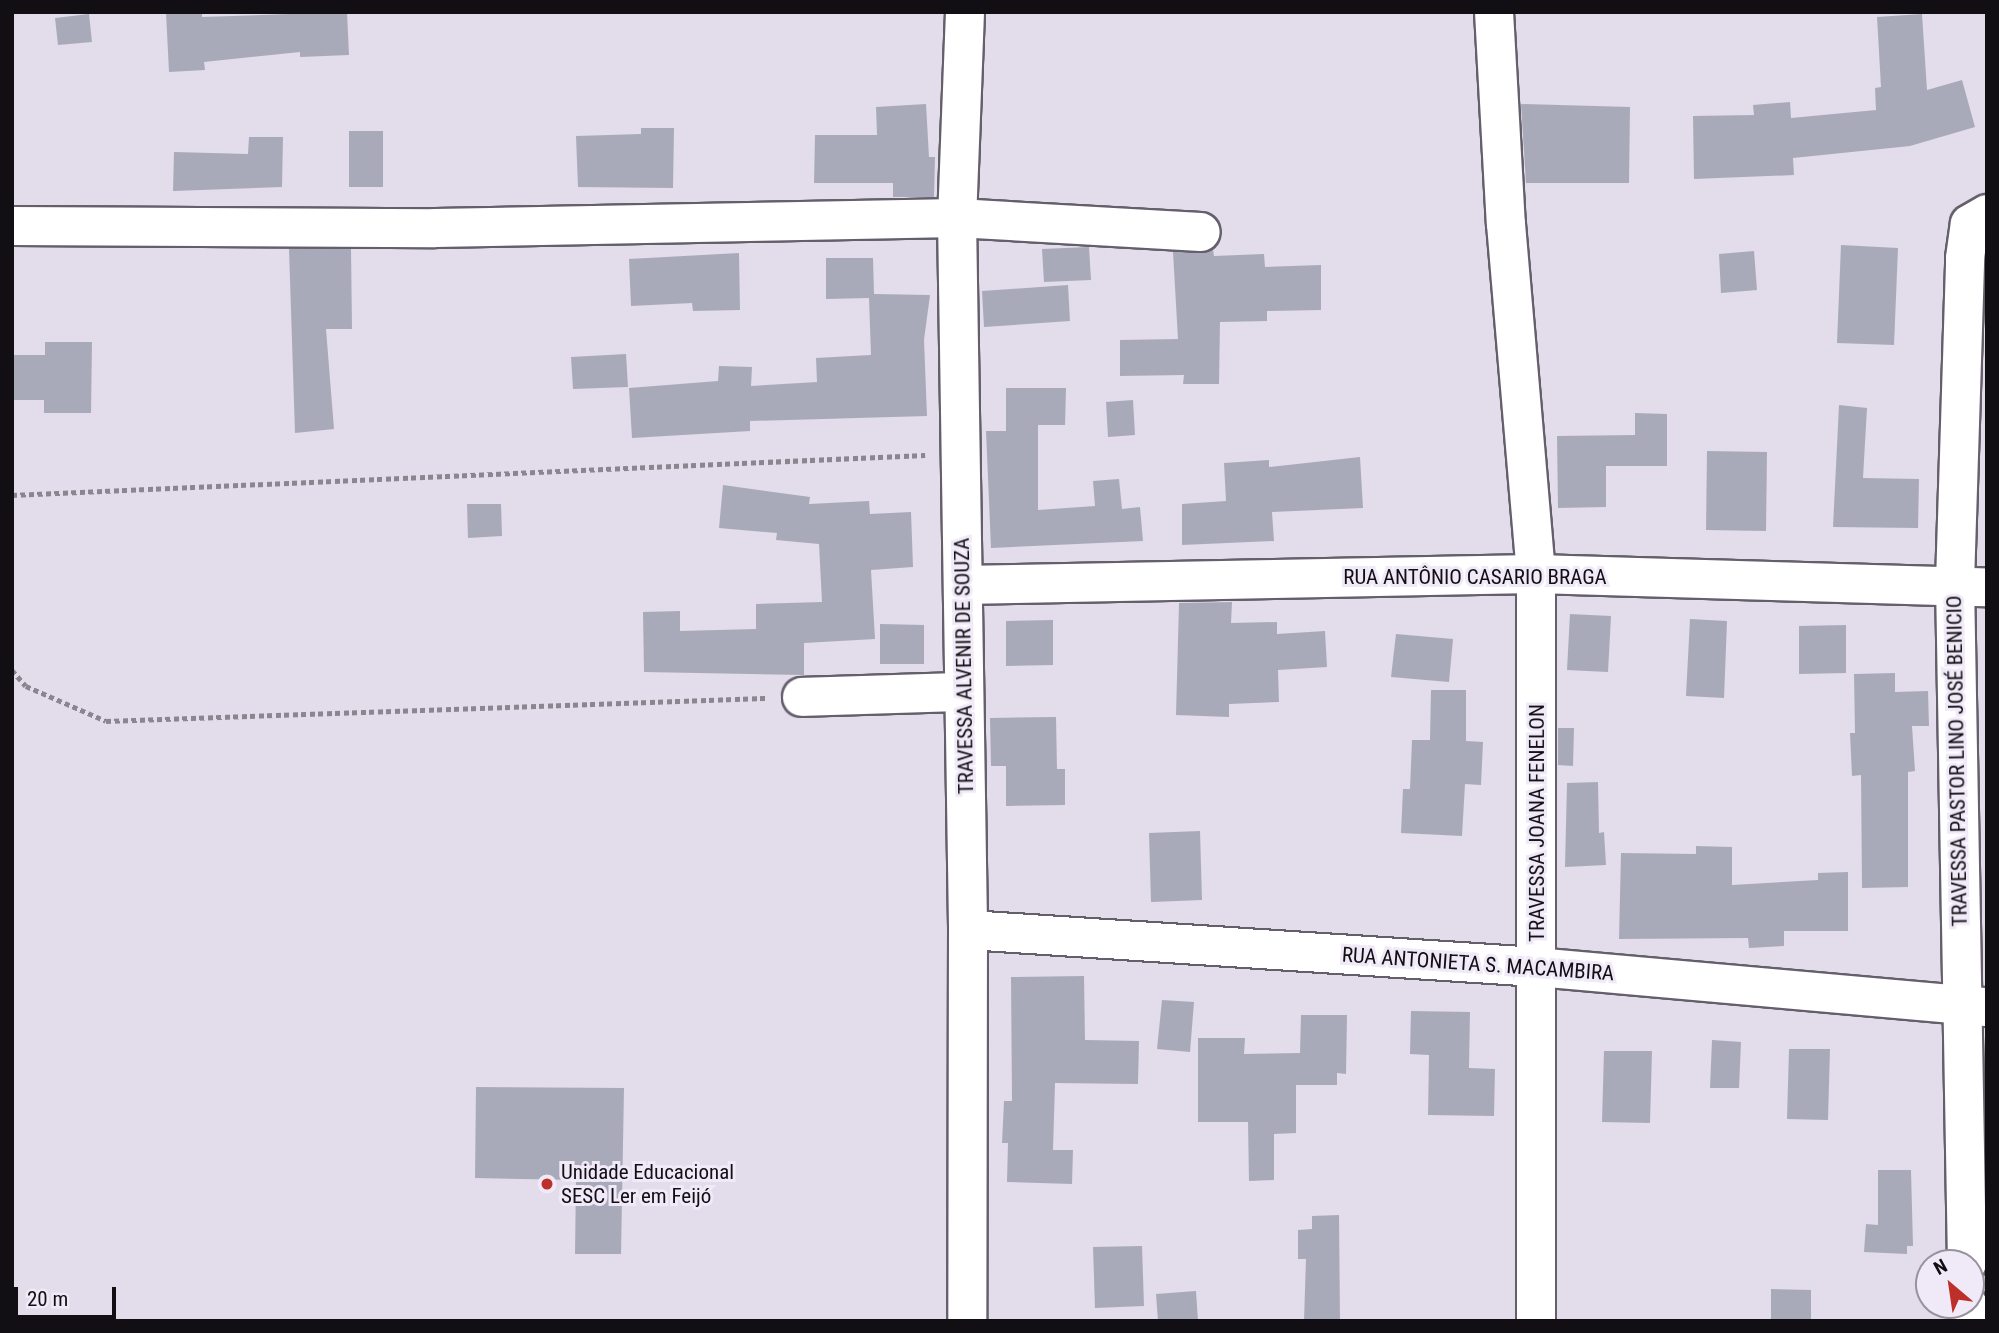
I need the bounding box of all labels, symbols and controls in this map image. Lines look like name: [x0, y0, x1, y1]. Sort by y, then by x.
street label: TRAVESSA ALVENIR DE SOUZA: [949, 537, 979, 795]
street label: RUA ANTÔNIO CASARIO BRAGA: [1343, 564, 1607, 590]
street label: TRAVESSA PASTOR LINO JOSÉ BENICIO: [1942, 595, 1972, 927]
street label: TRAVESSA JOANA FENELON: [1524, 704, 1550, 942]
street label: RUA ANTONIETA S. MACAMBIRA: [1341, 942, 1615, 986]
place label: Unidade Educacional SESC Ler em Feijó: [561, 1159, 734, 1209]
marker: Unidade Educacional SESC Ler em Feijó: [539, 1176, 555, 1192]
north arrow: [1915, 1249, 1985, 1319]
text: N: [1930, 1254, 1951, 1280]
scale bar: [18, 1274, 119, 1318]
text: 20 m: [27, 1287, 68, 1311]

